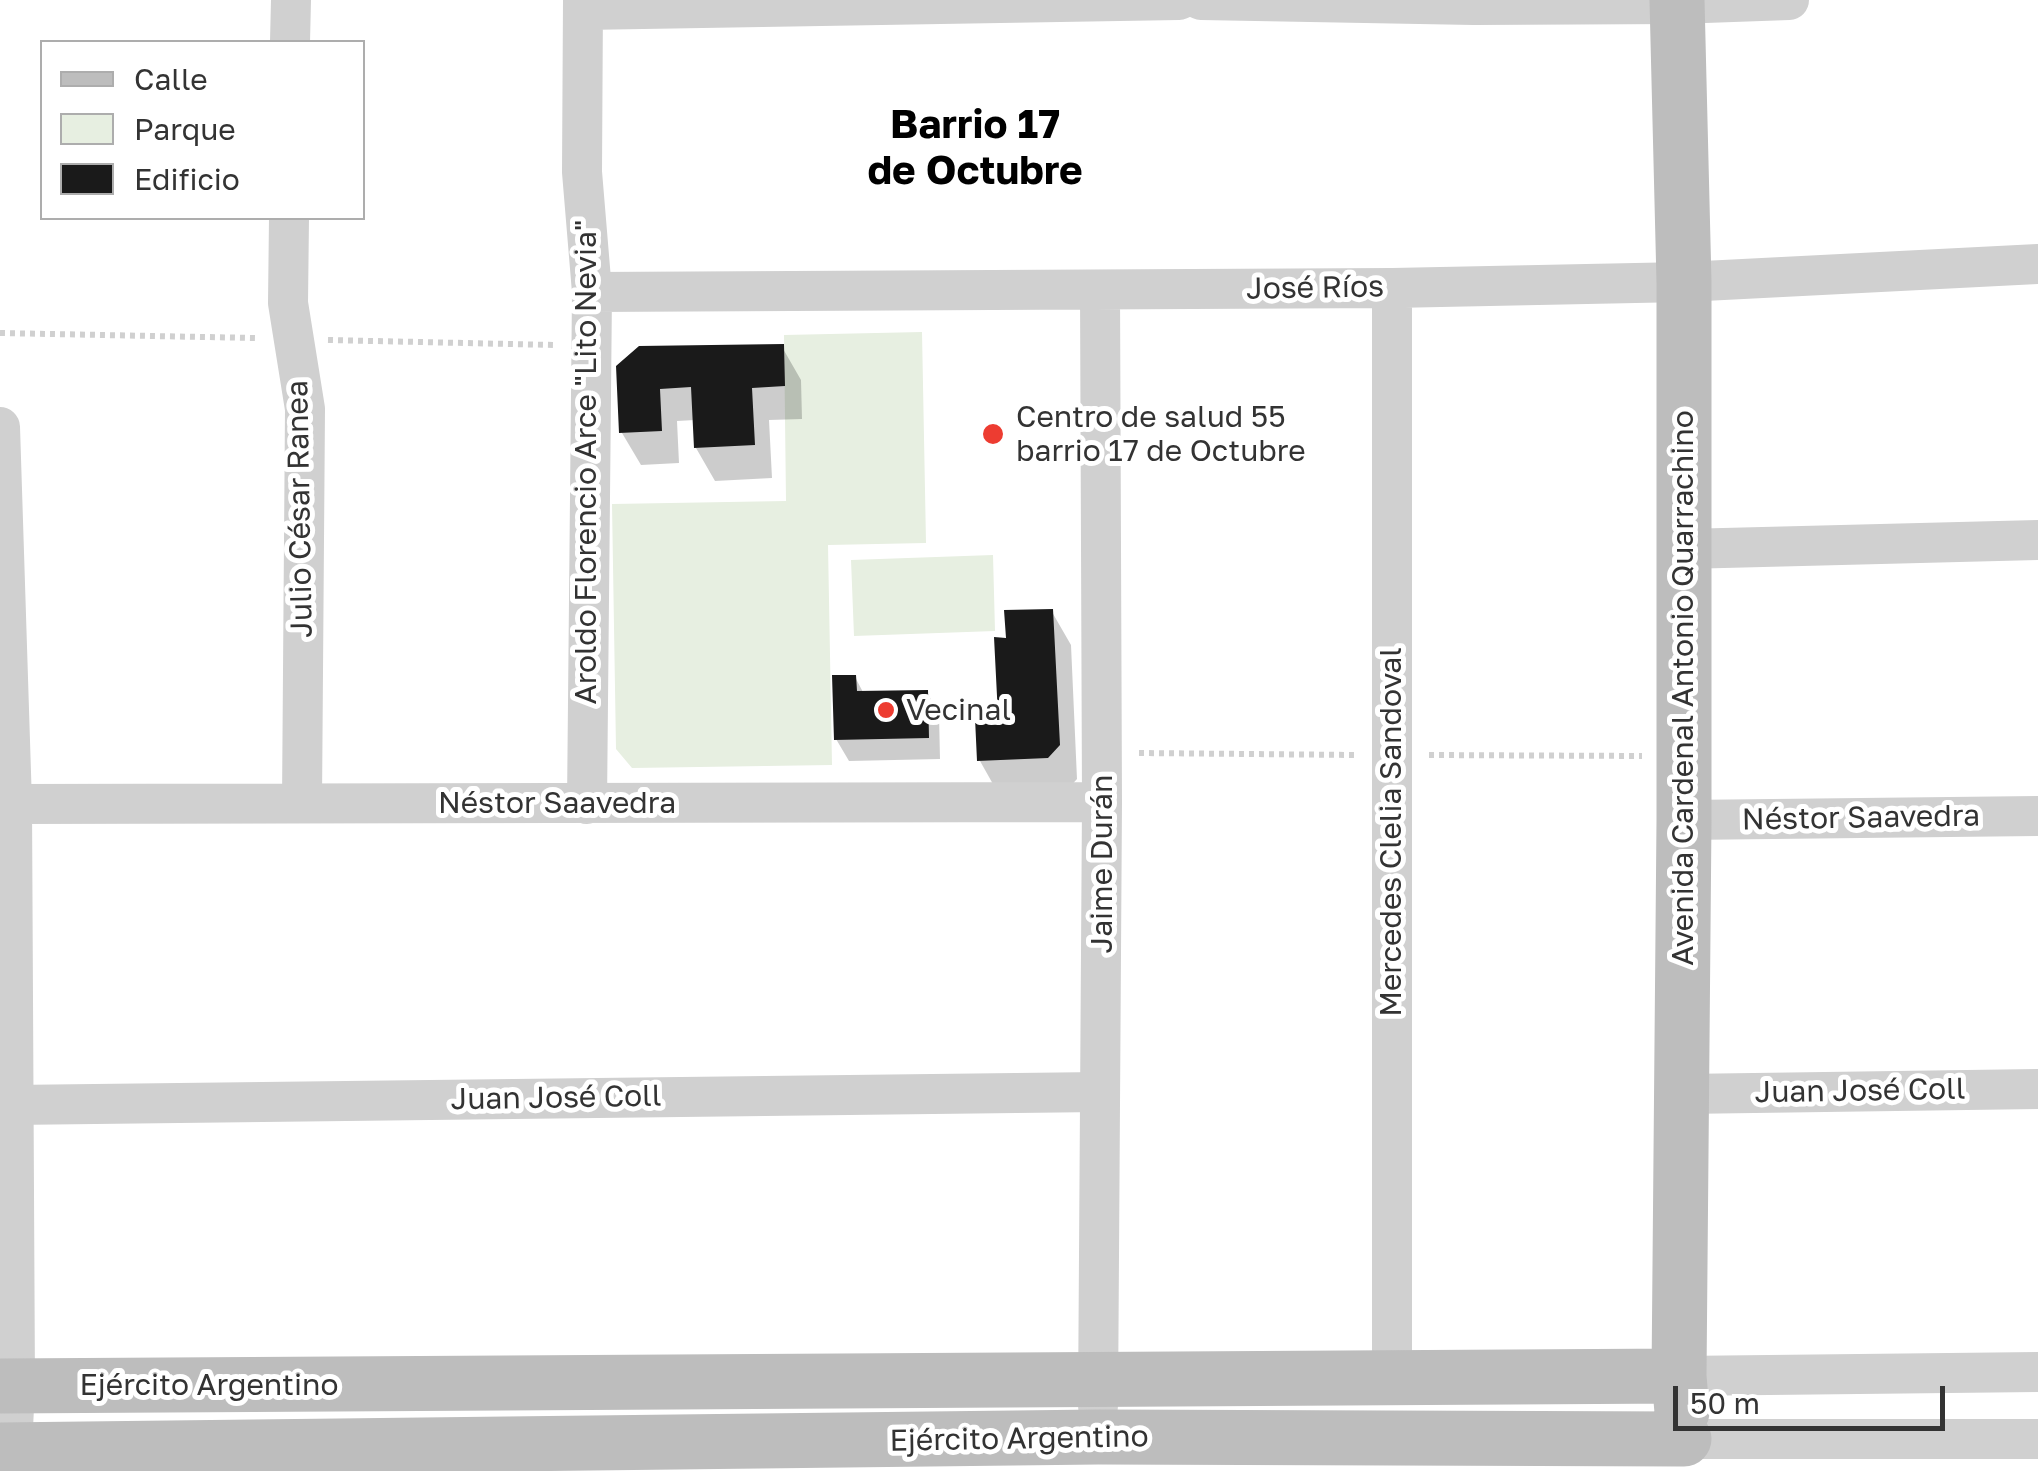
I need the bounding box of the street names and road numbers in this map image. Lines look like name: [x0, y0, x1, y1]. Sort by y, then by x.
street label: Aroldo Florencio Arce "Lito Nevia": [568, 220, 604, 704]
street label: José Ríos: [1246, 269, 1384, 307]
street label: Julio César Ranea: [280, 380, 320, 638]
street label: Avenida Cardenal Antonio Quarrachino: [1665, 410, 1701, 966]
street label: Mercedes Clelia Sandoval: [1373, 647, 1409, 1017]
street label: Jaime Durán: [1084, 774, 1120, 954]
street label: Néstor Saavedra: [438, 785, 676, 821]
street label: Néstor Saavedra: [1742, 798, 1980, 838]
street label: Juan José Coll: [1754, 1071, 1966, 1111]
street label: Juan José Coll: [450, 1078, 662, 1118]
street label: Ejército Argentino: [79, 1367, 339, 1403]
street label: Ejército Argentino: [889, 1419, 1149, 1459]

